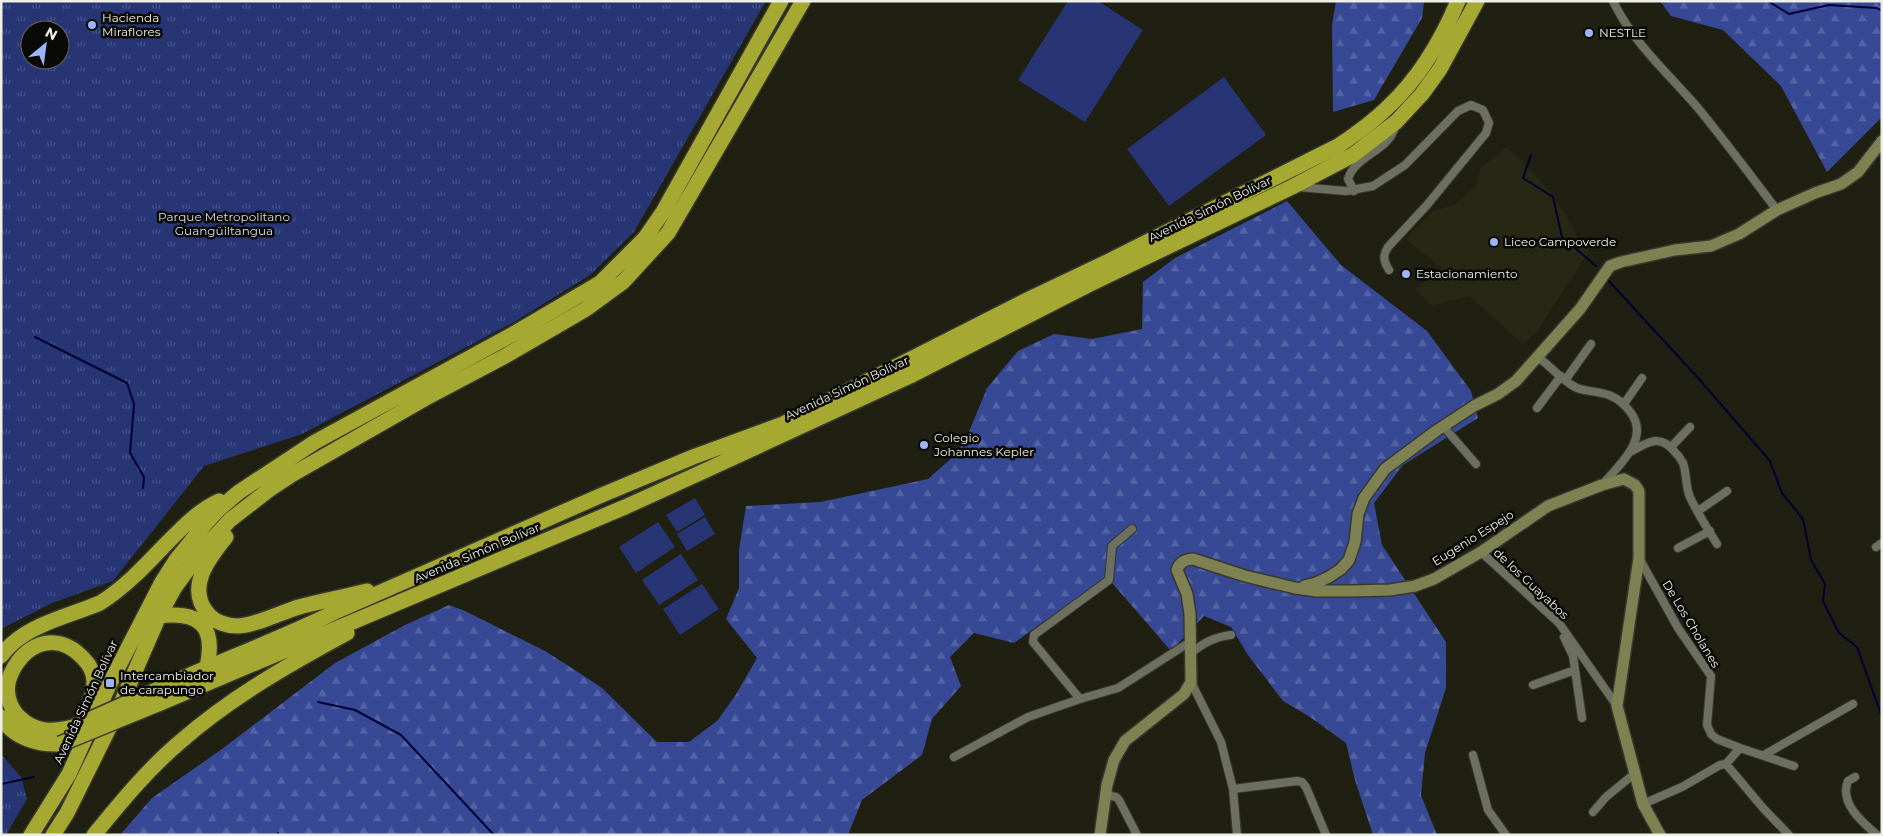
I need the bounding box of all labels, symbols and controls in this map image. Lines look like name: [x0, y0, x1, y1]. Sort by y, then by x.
place label: Hacienda Miraflores: [102, 10, 161, 39]
marker: Hacienda Miraflores: [86, 19, 98, 31]
north arrow: [20, 20, 70, 70]
text: N: [42, 23, 61, 44]
place label: NESTLE: [1599, 25, 1646, 40]
marker: NESTLE: [1583, 27, 1595, 39]
street label: Avenida Simón Bolívar: [1146, 172, 1274, 245]
park label: Parque Metropolitano Guangüiltangua: [158, 209, 290, 238]
place label: Liceo Campoverde: [1504, 234, 1616, 249]
marker: Liceo Campoverde: [1488, 236, 1500, 248]
place label: Estacionamiento: [1416, 266, 1518, 281]
marker: Estacionamiento: [1400, 268, 1412, 280]
street label: Avenida Simón Bolívar: [782, 352, 911, 423]
place label: Colegio Johannes Kepler: [933, 430, 1034, 459]
marker: Colegio Johannes Kepler: [918, 439, 930, 451]
street label: Eugenio Espejo: [1429, 506, 1516, 569]
street label: Avenida Simón Bolívar: [412, 519, 542, 586]
street label: de los Guayabos: [1491, 545, 1572, 622]
street label: De Los Cholanes: [1659, 577, 1724, 670]
street label: Avenida Simón Bolívar: [50, 637, 121, 766]
place label: Intercambiador de carapungo: [120, 668, 214, 697]
marker: Intercambiador de carapungo: [104, 677, 116, 689]

